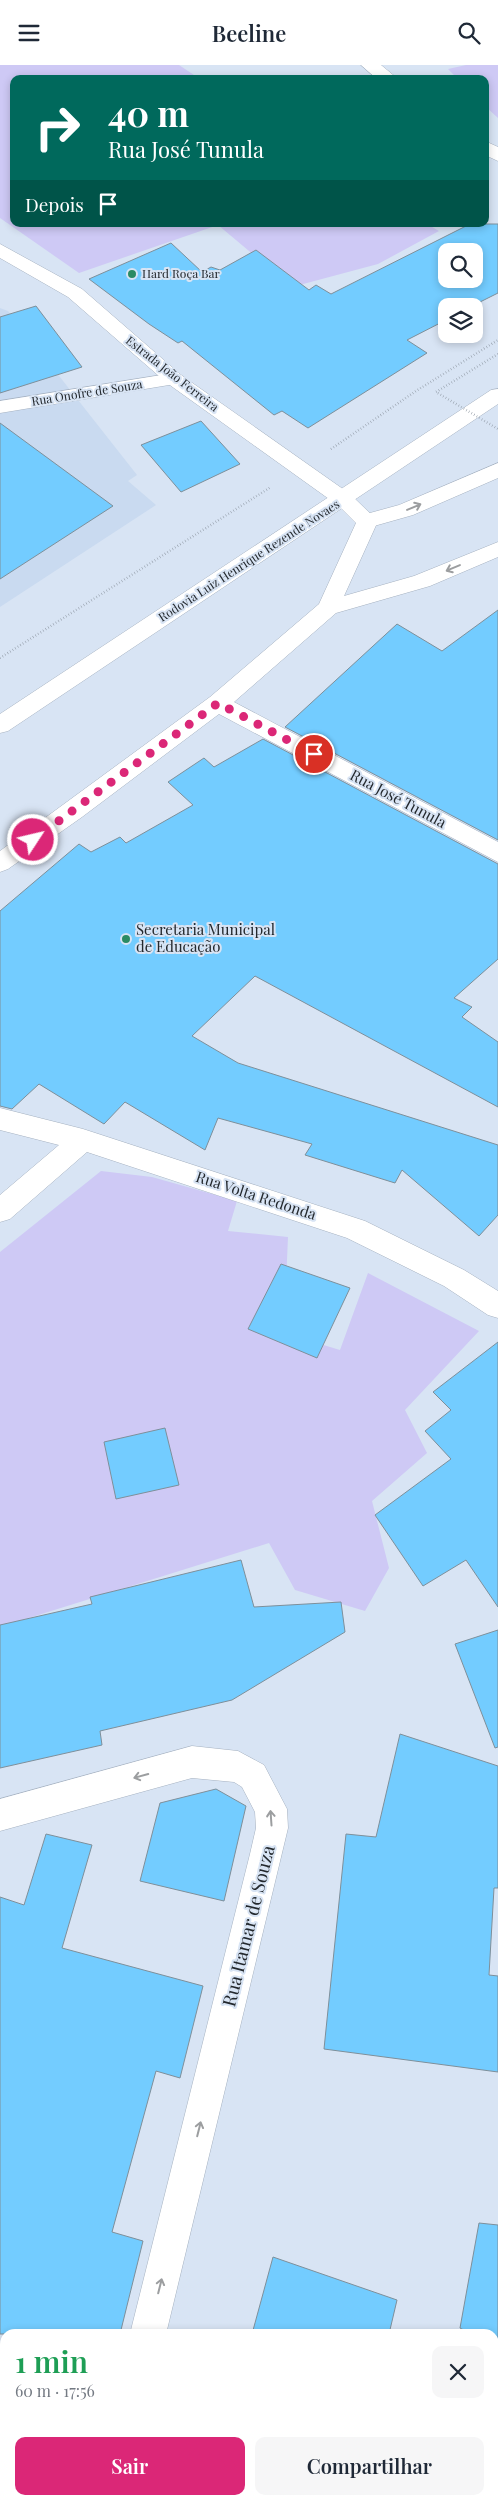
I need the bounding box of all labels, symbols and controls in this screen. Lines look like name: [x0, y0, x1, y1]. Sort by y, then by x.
text: Beeline: [212, 18, 286, 48]
icon: menu: [15, 19, 43, 47]
icon: search: [455, 19, 483, 47]
text: 40 m: [108, 89, 189, 136]
icon: right: [25, 95, 90, 160]
text: Rua José Tunula: [108, 134, 264, 164]
icon: arrive: [94, 190, 122, 218]
text: Depois: [25, 191, 84, 217]
map controls: [438, 243, 483, 343]
button: search: [438, 243, 483, 288]
place label: Hard Roça Bar: [142, 265, 221, 281]
marker: Hard Roça Bar: [126, 268, 138, 280]
button: layers: [438, 298, 483, 343]
street label: Estrada João Ferreira: [123, 332, 222, 415]
street label: Rua Onofre de Souza: [30, 375, 143, 409]
street label: Rodovia Luiz Henrique Rezende Novaes: [155, 495, 342, 625]
one-way arrow: [406, 501, 421, 511]
one-way arrow: [446, 564, 461, 573]
pin: [293, 733, 335, 775]
icon: arrive: [300, 740, 328, 768]
street label: Rua José Tunula: [347, 764, 451, 832]
position arrow: [6, 813, 58, 865]
place label: Secretaria Municipal de Educação: [136, 919, 275, 956]
marker: Secretaria Municipal de Educação: [120, 933, 132, 945]
street label: Rua Volta Redonda: [193, 1166, 320, 1224]
one-way arrow: [134, 1772, 150, 1782]
one-way arrow: [267, 1810, 276, 1826]
street label: Rua Itamar de Souza: [216, 1843, 280, 2009]
one-way arrow: [195, 2121, 204, 2137]
one-way arrow: [156, 2279, 165, 2295]
text: 1 min: [15, 2341, 88, 2381]
button: close: [432, 2346, 484, 2398]
text: 60 m · 17:56: [15, 2380, 95, 2401]
button: Sair: [15, 2437, 245, 2495]
button: Compartilhar: [255, 2437, 484, 2495]

